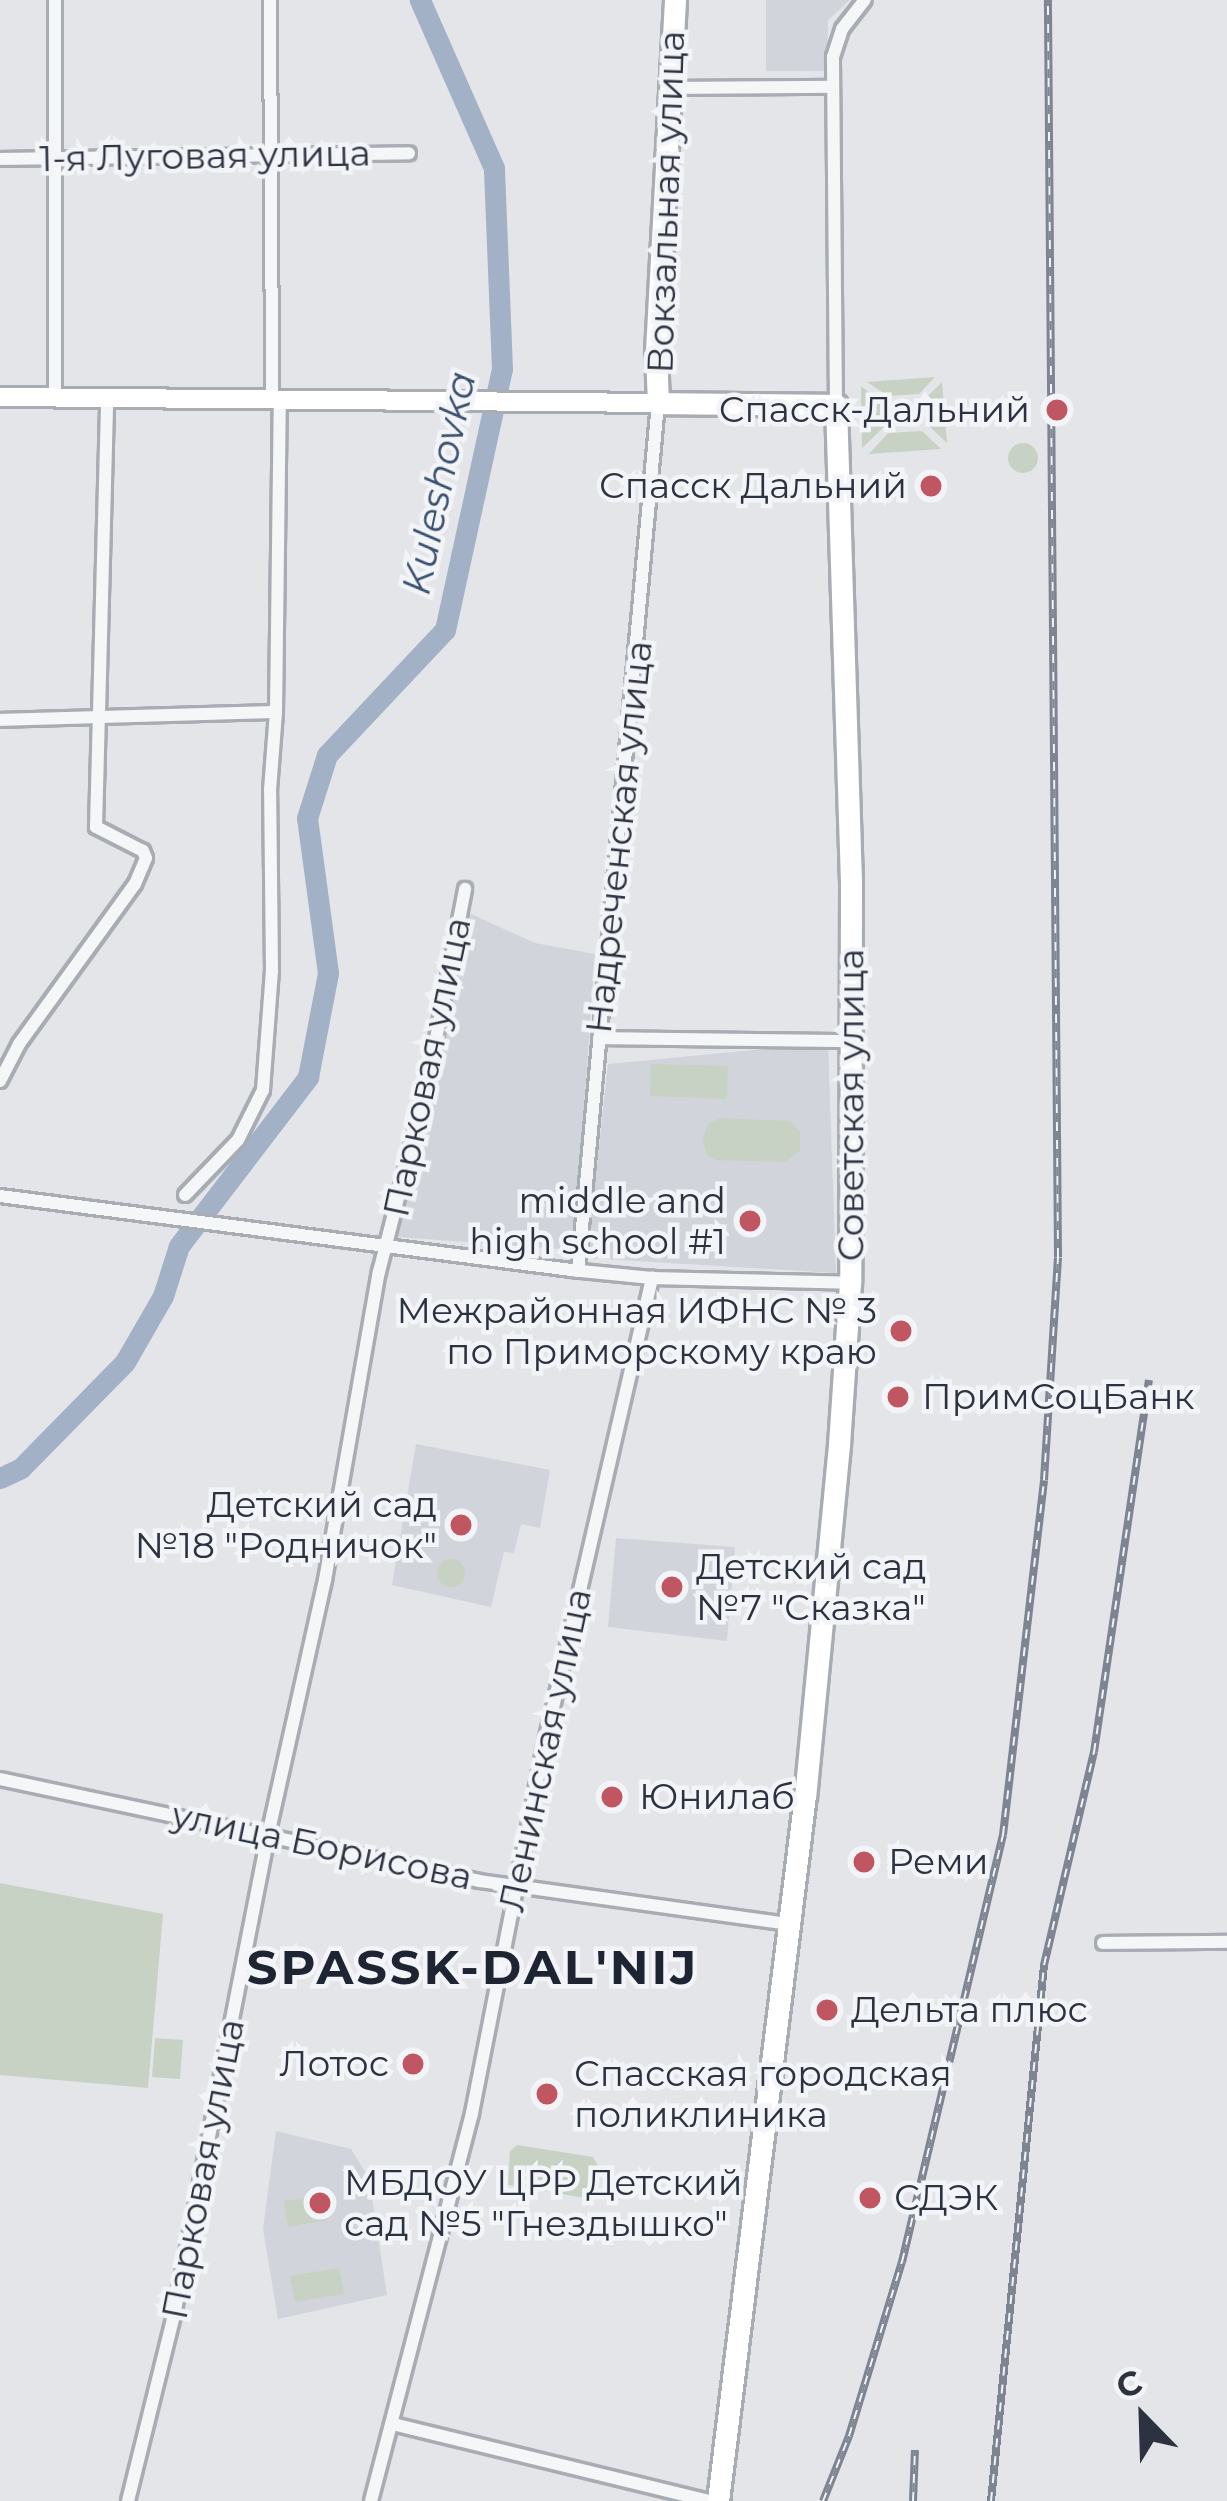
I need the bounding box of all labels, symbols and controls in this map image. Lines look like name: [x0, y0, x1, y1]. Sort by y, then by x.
street label: Вокзальная улица: [638, 30, 694, 374]
street label: 1-я Луговая улица: [39, 132, 371, 180]
water label: Kuleshovka: [393, 367, 485, 599]
place label: Спасск-Дальний: [719, 388, 1030, 432]
marker: Спасск-Дальний: [1041, 394, 1073, 426]
place label: Спасск Дальний: [599, 464, 907, 508]
marker: Спасск Дальний: [918, 473, 944, 499]
street label: Надреченская улица: [577, 639, 661, 1035]
street label: Парковая улица: [374, 913, 480, 1221]
street label: Советская улица: [829, 949, 873, 1261]
place label: middle and high school #1: [469, 1178, 726, 1263]
marker: middle and high school #1: [737, 1208, 763, 1234]
place label: Межрайонная ИФНС № 3 по Приморскому краю: [396, 1288, 877, 1373]
marker: Межрайонная ИФНС № 3 по Приморскому краю: [888, 1318, 914, 1344]
place label: ПримСоцБанк: [922, 1375, 1194, 1419]
marker: ПримСоцБанк: [885, 1384, 911, 1410]
place label: Детский сад №18 "Родничок": [135, 1482, 437, 1567]
marker: Детский сад №18 "Родничок": [448, 1512, 474, 1538]
place label: Детский сад №7 "Сказка": [696, 1544, 926, 1629]
marker: Детский сад №7 "Сказка": [659, 1574, 685, 1600]
street label: Ленинская улица: [490, 1584, 600, 1916]
place label: Юнилаб: [639, 1775, 795, 1819]
marker: Юнилаб: [596, 1781, 628, 1813]
street label: улица Борисова: [168, 1793, 476, 1899]
place label: Реми: [888, 1840, 989, 1884]
marker: Реми: [851, 1849, 877, 1875]
district label: SPASSK-DAL'NIJ: [247, 1939, 699, 1997]
place label: Дельта плюс: [851, 1988, 1088, 2032]
marker: Дельта плюс: [814, 1997, 840, 2023]
street label: Парковая улица: [153, 2015, 253, 2323]
place label: Лотос: [279, 2042, 389, 2086]
marker: Лотос: [400, 2051, 426, 2077]
place label: Спасская городская поликлиника: [574, 2051, 952, 2136]
marker: Спасская городская поликлиника: [531, 2078, 563, 2110]
place label: МБДОУ ЦРР Детский сад №5 "Гнездышко": [344, 2160, 743, 2245]
place label: СДЭК: [894, 2176, 998, 2220]
marker: СДЭК: [857, 2185, 883, 2211]
marker: МБДОУ ЦРР Детский сад №5 "Гнездышко": [307, 2190, 333, 2216]
north arrow: [1083, 2357, 1203, 2477]
text: С: [1110, 2361, 1148, 2407]

